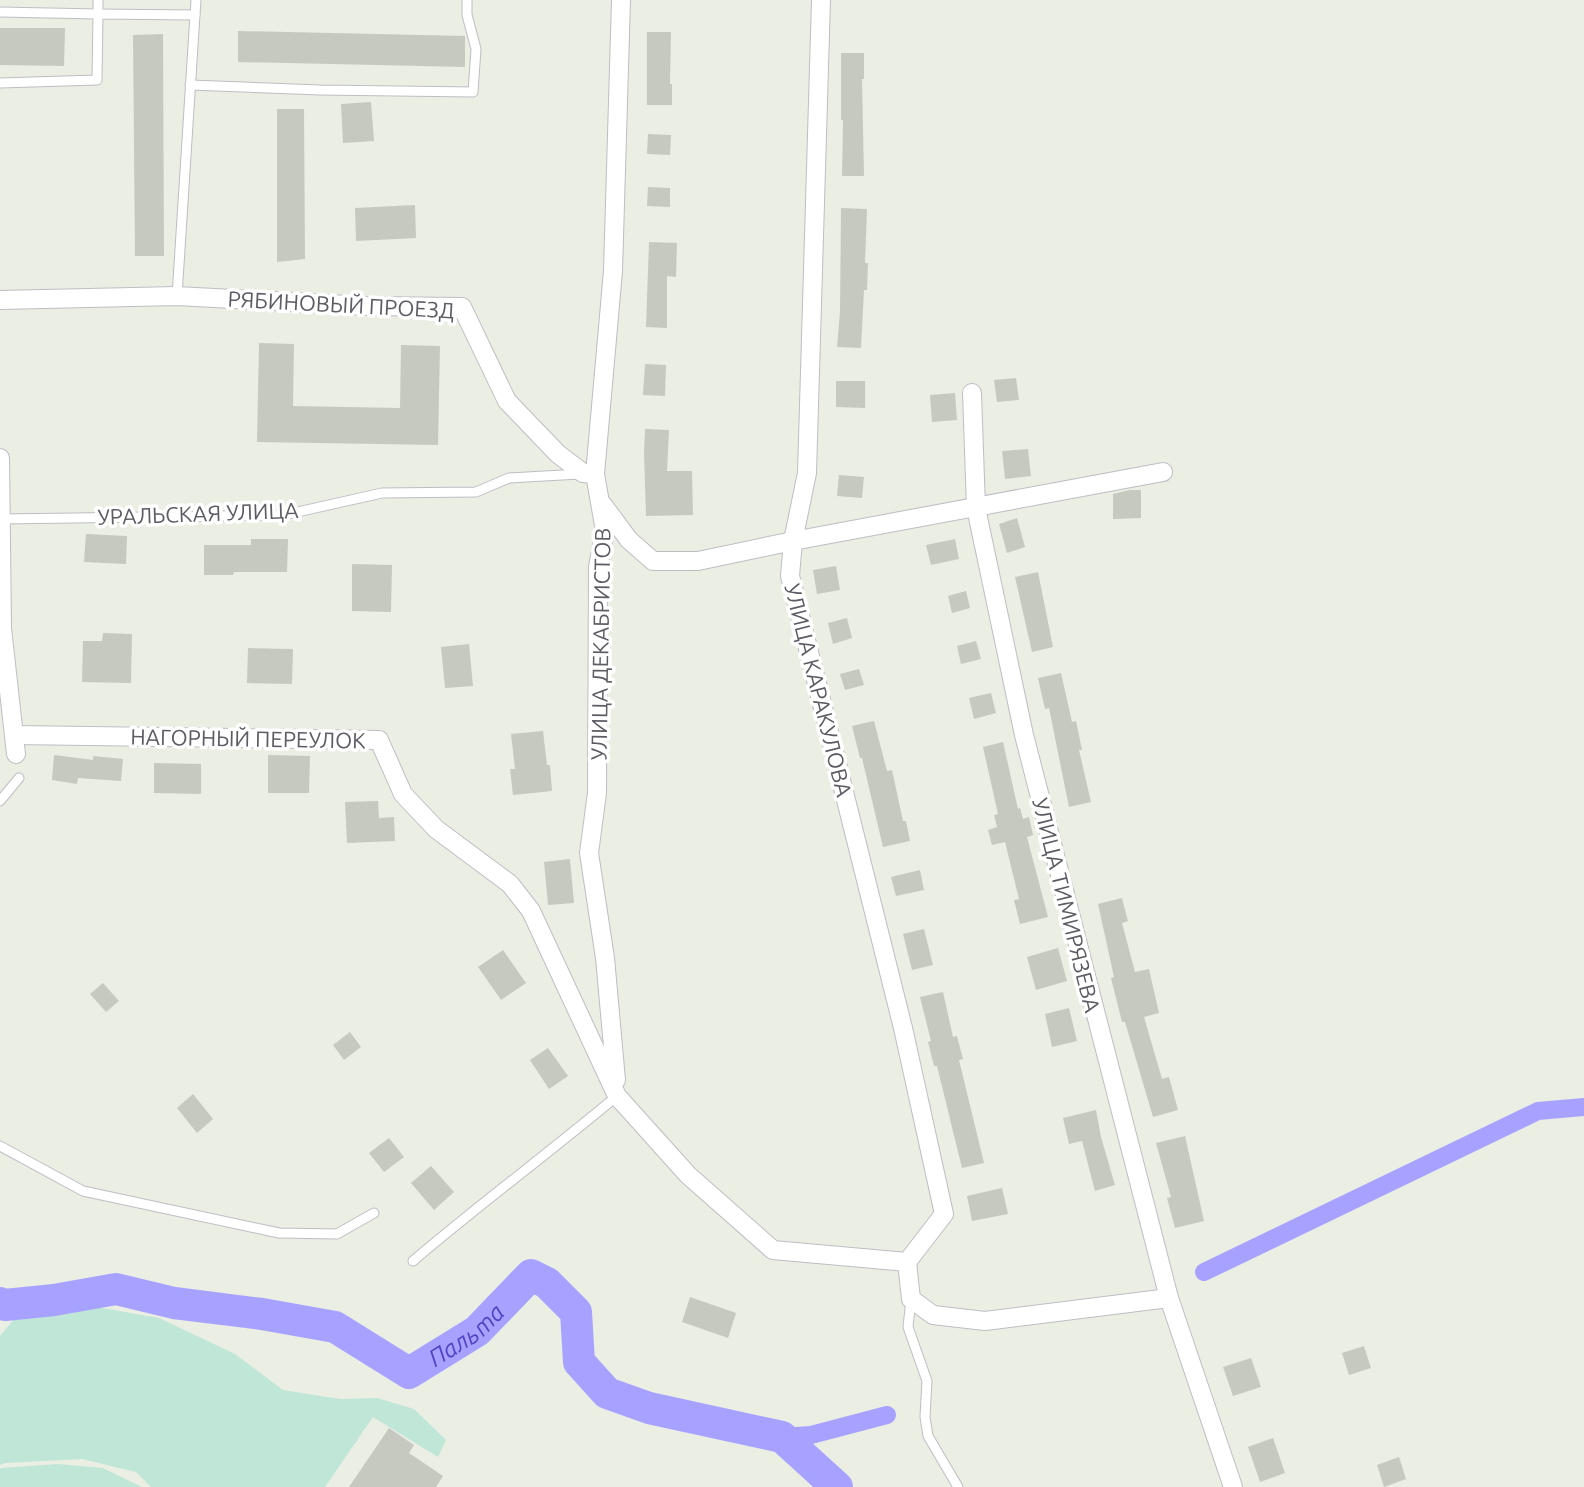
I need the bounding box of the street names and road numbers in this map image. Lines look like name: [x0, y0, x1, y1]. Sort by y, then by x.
street label: РЯБИНОВЫЙ ПРОЕЗД: [227, 286, 455, 322]
street label: УРАЛЬСКАЯ УЛИЦА: [97, 497, 300, 529]
street label: УЛИЦА ДЕКАБРИСТОВ: [585, 527, 615, 761]
street label: УЛИЦА КАРАКУЛОВА: [780, 581, 858, 800]
street label: НАГОРНЫЙ ПЕРЕУЛОК: [130, 723, 366, 753]
street label: УЛИЦА ТИМИРЯЗЕВА: [1028, 795, 1106, 1016]

